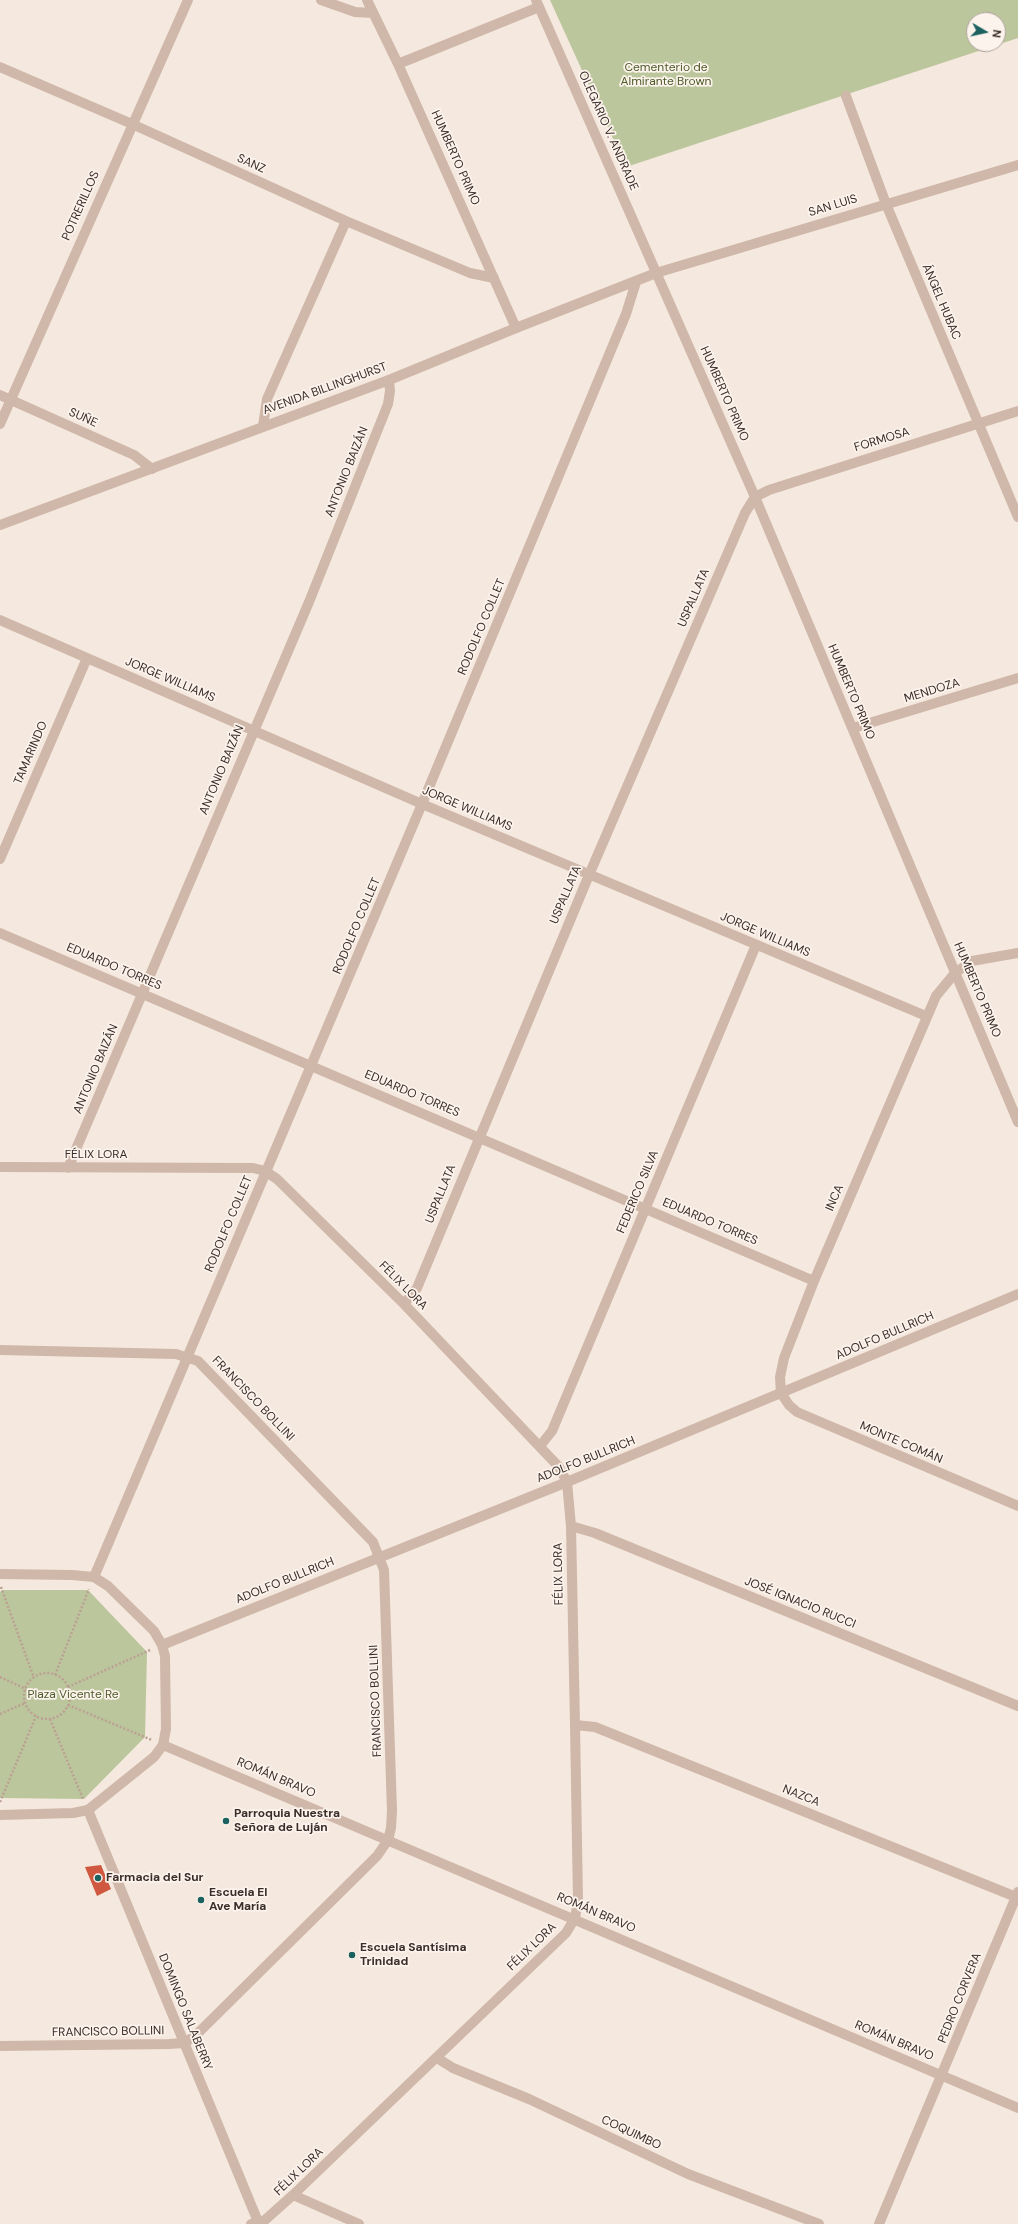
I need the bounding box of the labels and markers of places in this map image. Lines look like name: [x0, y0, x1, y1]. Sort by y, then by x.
place label: Parroquia Nuestra Señora de Luján: [234, 1807, 340, 1835]
marker: Parroquia Nuestra Señora de Luján: [221, 1816, 231, 1826]
place label: Farmacia del Sur: [106, 1871, 203, 1885]
marker: Farmacia del Sur: [93, 1873, 103, 1883]
place label: Escuela El Ave María: [209, 1886, 268, 1914]
marker: Escuela El Ave María: [196, 1895, 206, 1905]
place label: Escuela Santísima Trinidad: [360, 1941, 466, 1969]
marker: Escuela Santísima Trinidad: [347, 1950, 357, 1960]

